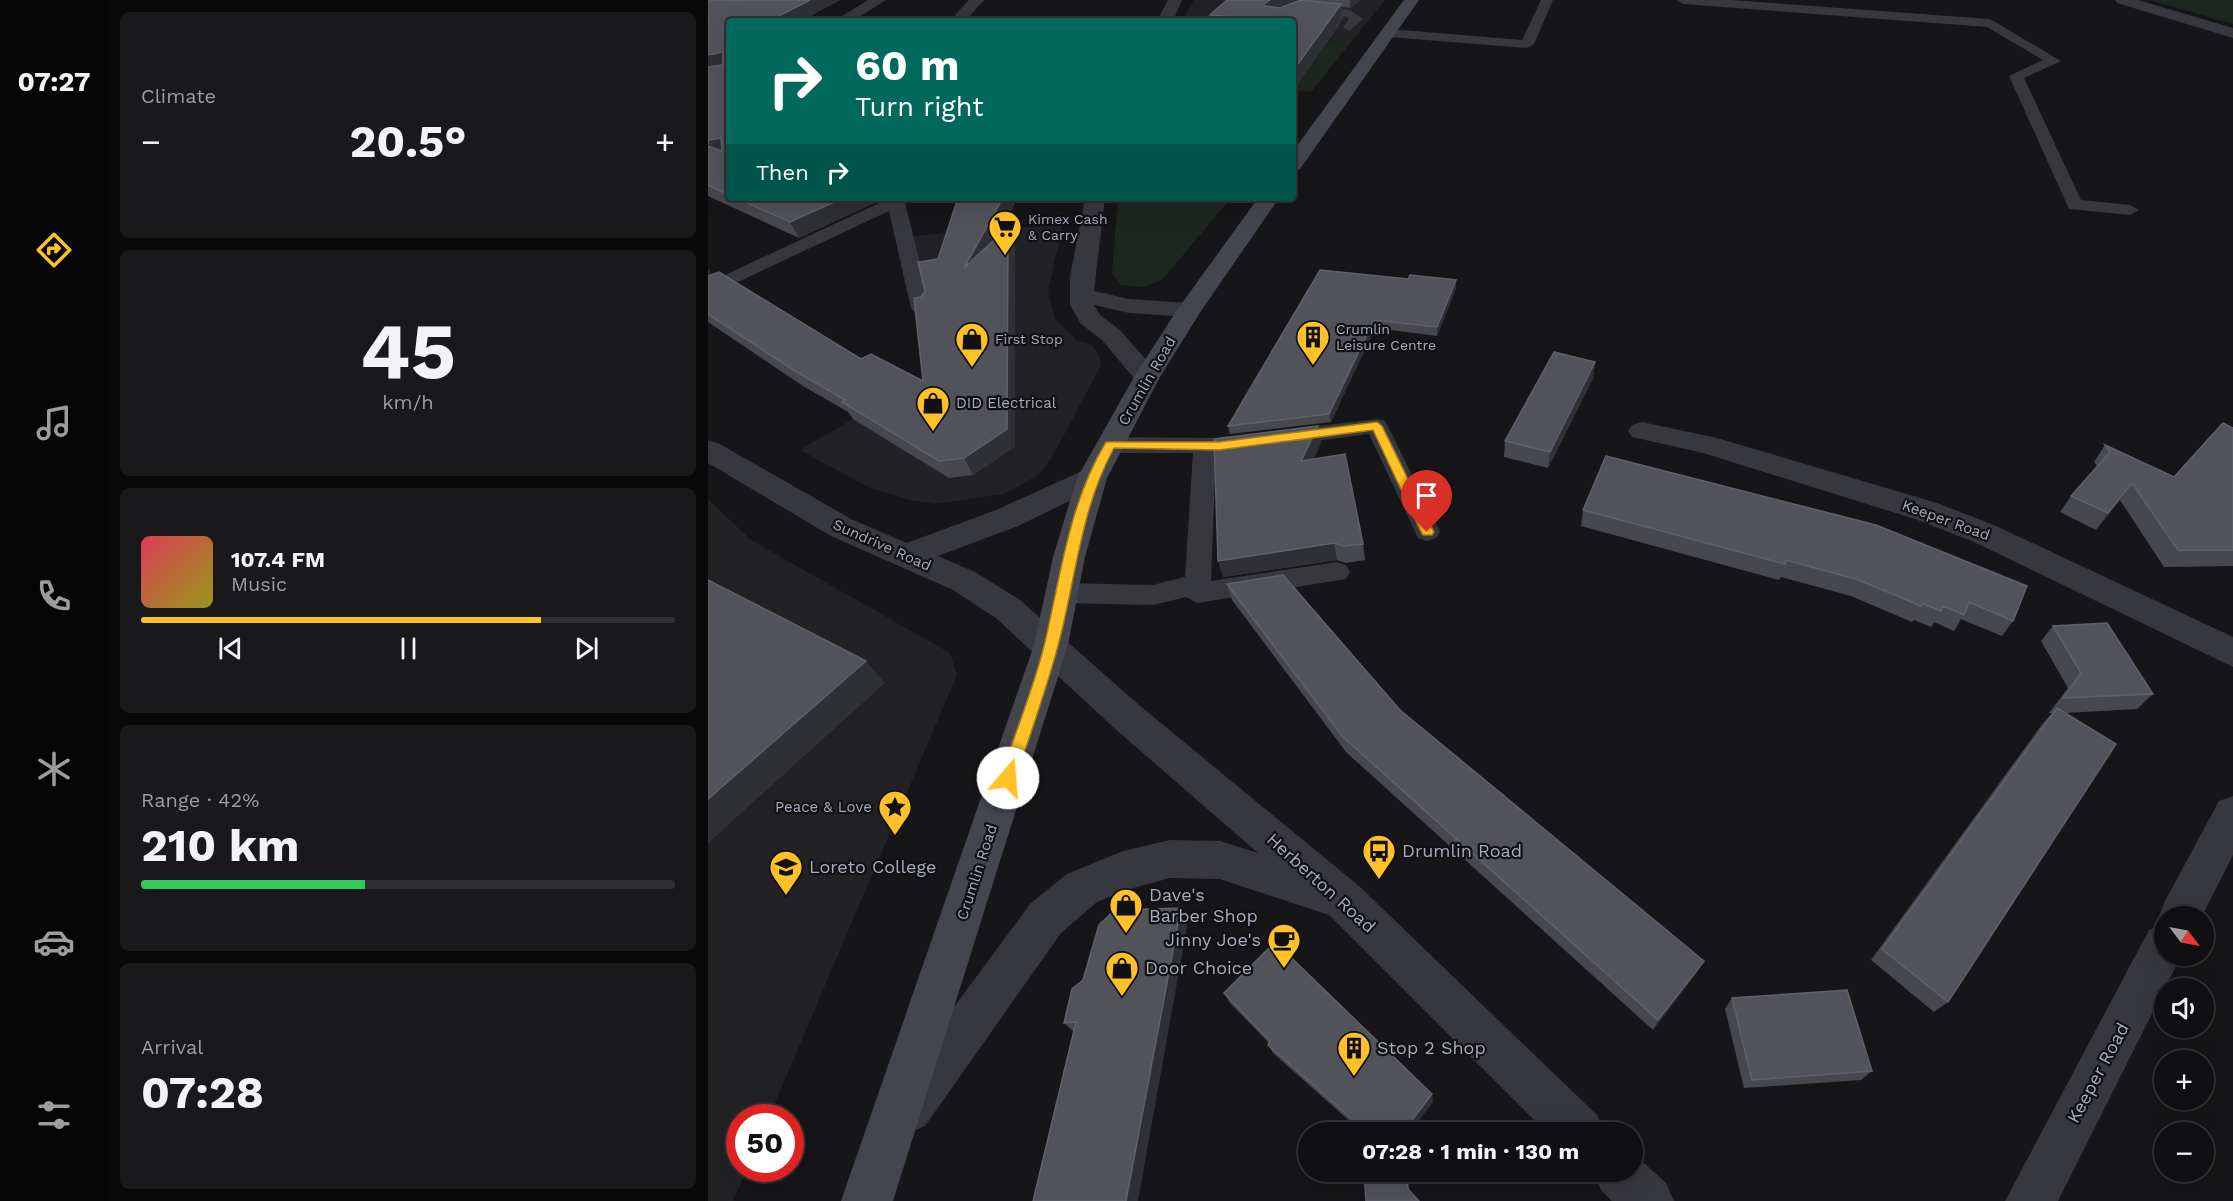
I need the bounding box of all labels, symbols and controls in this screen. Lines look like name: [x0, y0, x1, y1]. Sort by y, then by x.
text: 60 m: [855, 41, 959, 90]
icon: right: [756, 42, 834, 120]
text: 07:27: [18, 66, 90, 98]
text: Climate: [141, 84, 216, 108]
text: Turn right: [855, 91, 984, 123]
text: 20.5°: [350, 115, 466, 168]
text: −: [141, 122, 161, 161]
text: +: [655, 122, 675, 161]
icon: right: [821, 156, 854, 189]
text: Then: [756, 160, 809, 185]
supermarket icon: Kimex Cash & Carry: [987, 209, 1023, 256]
place label: Kimex Cash & Carry: [1028, 211, 1108, 243]
icon: directions: [33, 229, 75, 271]
text: 45: [360, 305, 456, 397]
building icon: Crumlin Leisure Centre: [1295, 319, 1331, 366]
shop icon: First Stop: [954, 321, 990, 368]
place label: Crumlin Leisure Centre: [1336, 321, 1436, 353]
place label: First Stop: [995, 331, 1063, 347]
street label: Crumlin Road: [1114, 333, 1180, 429]
shop icon: DID Electrical: [915, 385, 951, 432]
text: km/h: [382, 390, 434, 414]
place label: DID Electrical: [956, 394, 1057, 412]
icon: music: [33, 402, 75, 444]
pin: [1401, 470, 1452, 532]
icon: arrive: [1410, 479, 1443, 512]
street label: Keeper Road: [1900, 496, 1992, 544]
street label: Sundrive Road: [830, 515, 934, 575]
text: 107.4 FM: [231, 547, 325, 572]
text: Music: [231, 572, 287, 596]
icon: phone: [33, 575, 75, 617]
icon: previous: [214, 632, 247, 665]
icon: pause: [392, 632, 425, 665]
icon: next: [570, 632, 603, 665]
position arrow: [976, 746, 1040, 810]
icon: climate: [33, 748, 75, 790]
text: Range · 42%: [141, 788, 259, 812]
place icon: Peace & Love: [877, 789, 913, 836]
place label: Peace & Love: [775, 798, 872, 816]
text: 210 km: [141, 819, 299, 872]
street label: Crumlin Road: [953, 822, 1001, 922]
street label: Herberton Road: [1263, 828, 1380, 937]
bus stop icon: Drumlin Road: [1361, 833, 1397, 880]
place label: Drumlin Road: [1402, 840, 1522, 861]
school or university icon: Loreto College: [768, 849, 804, 896]
place label: Loreto College: [809, 856, 936, 877]
place label: Dave's Barber Shop: [1149, 884, 1258, 926]
shop icon: Dave's Barber Shop: [1108, 887, 1144, 934]
north arrow: [2154, 906, 2214, 966]
map controls: [2154, 906, 2214, 1182]
icon: car: [33, 921, 75, 963]
cafe icon: Jinny Joe's: [1266, 922, 1302, 969]
place label: Jinny Joe's: [1165, 929, 1261, 950]
shop icon: Door Choice: [1104, 950, 1140, 997]
place label: Door Choice: [1145, 957, 1252, 978]
button: sound: [2154, 978, 2214, 1038]
street label: Keeper Road: [2062, 1019, 2133, 1126]
building icon: Stop 2 Shop: [1336, 1030, 1372, 1077]
text: Arrival: [141, 1035, 203, 1059]
place label: Stop 2 Shop: [1377, 1037, 1486, 1058]
button: +: [2154, 1050, 2214, 1110]
text: 07:28: [141, 1066, 264, 1119]
icon: filters: [33, 1094, 75, 1136]
speed limit sign: 50: [726, 1104, 804, 1182]
button: −: [2154, 1122, 2214, 1182]
text: 07:28 · 1 min · 130 m: [1362, 1139, 1579, 1164]

